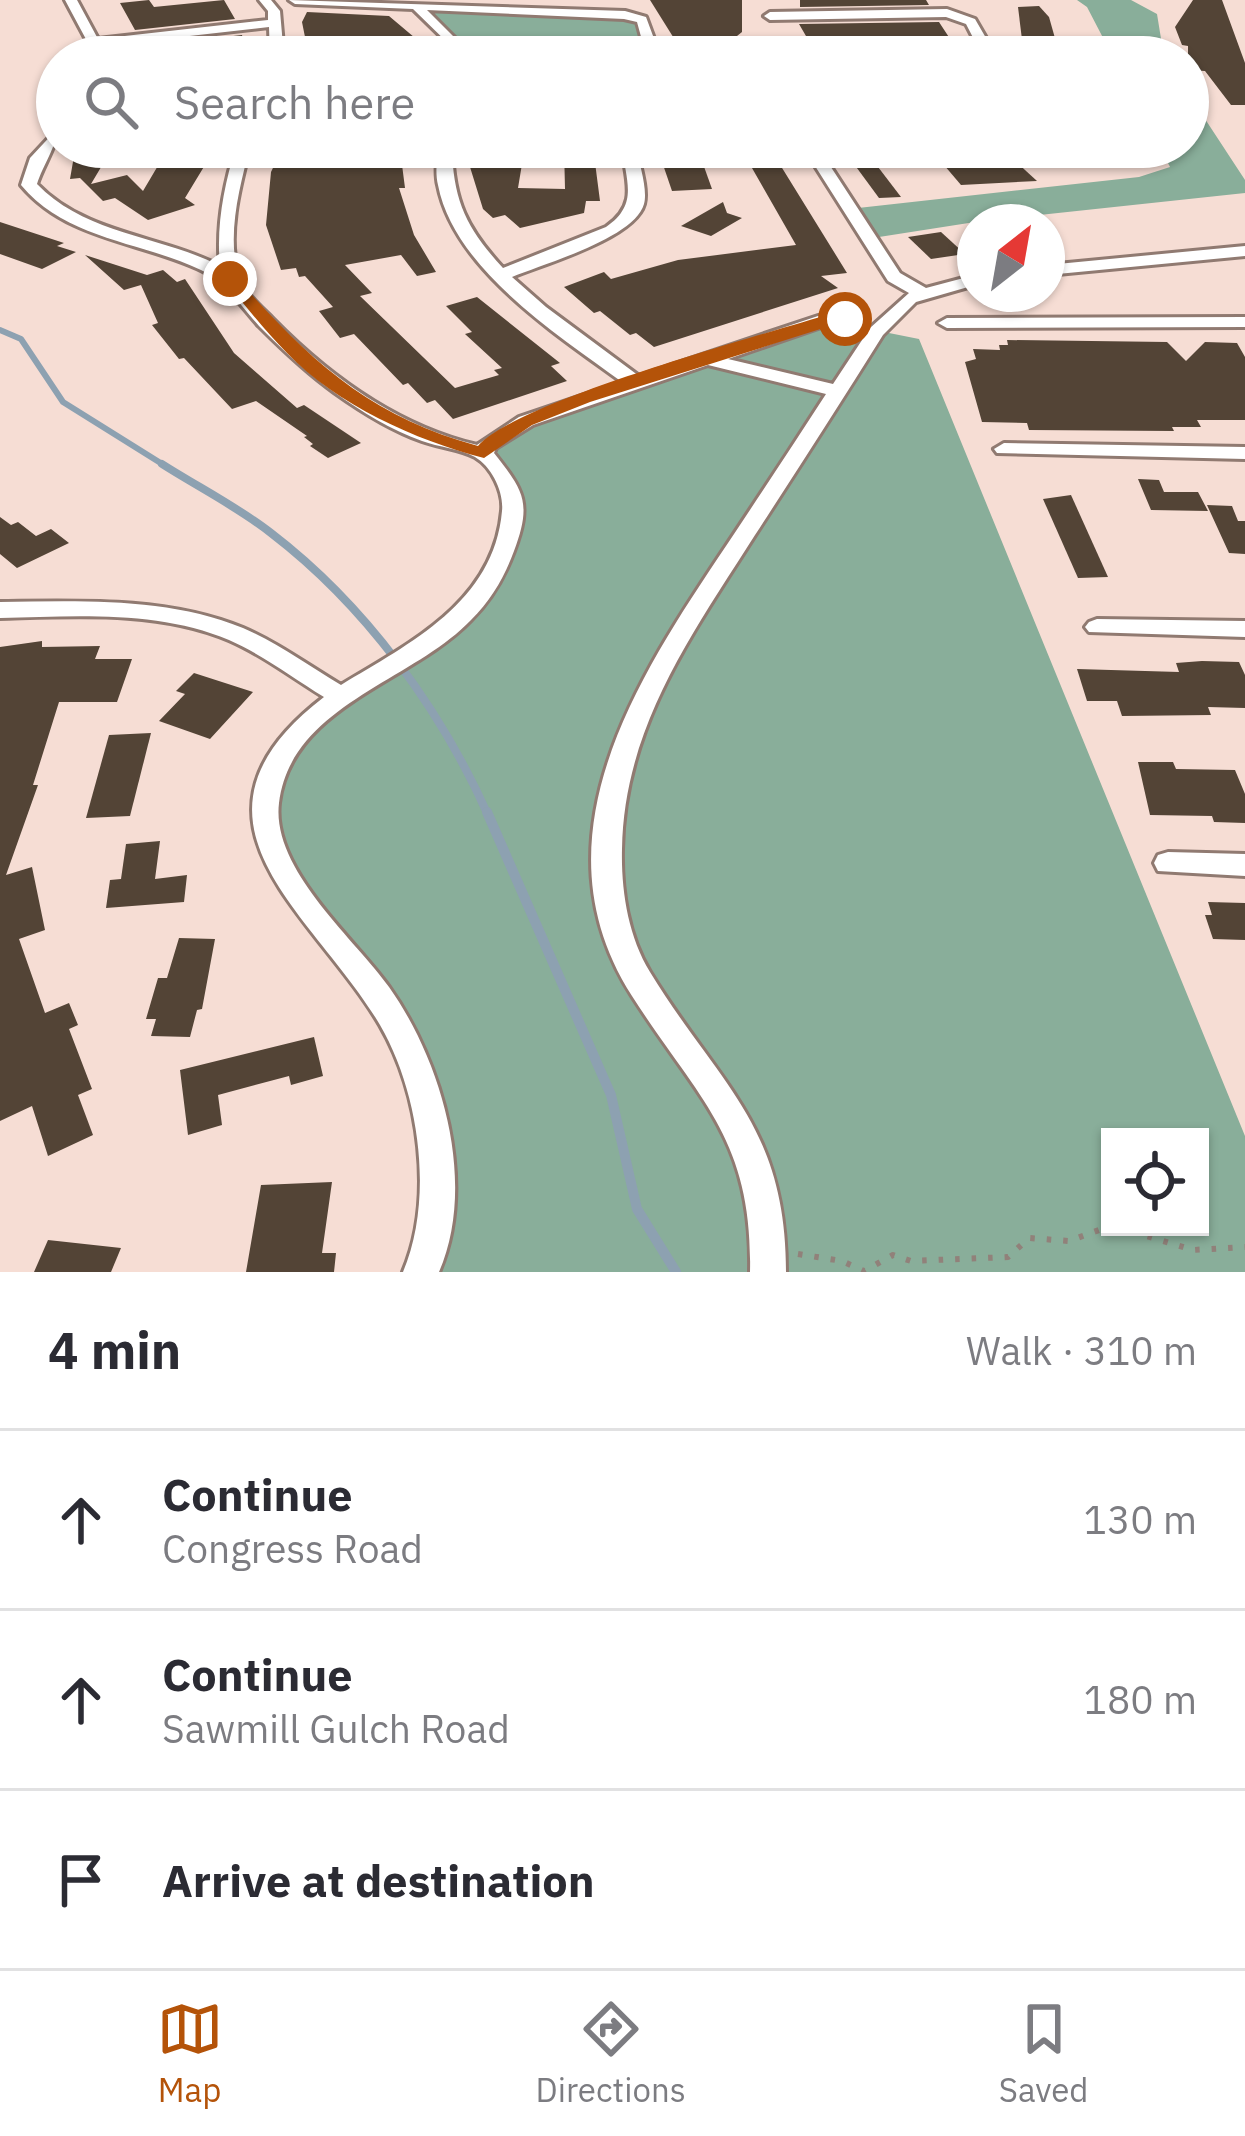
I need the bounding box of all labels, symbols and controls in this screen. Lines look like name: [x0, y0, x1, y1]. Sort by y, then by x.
search box: [36, 36, 1209, 168]
icon: search: [78, 69, 144, 135]
text: Search here: [174, 73, 415, 131]
north arrow: [957, 204, 1065, 312]
route end: [203, 252, 257, 306]
route start: [818, 292, 872, 346]
map controls: [1101, 1128, 1209, 1236]
button: locate: [1101, 1128, 1209, 1236]
text: 4 min: [48, 1317, 181, 1383]
text: Walk · 310 m: [966, 1325, 1197, 1376]
text: Continue: [162, 1465, 353, 1523]
icon: ahead: [48, 1487, 114, 1553]
text: 130 m: [1084, 1494, 1197, 1545]
text: Congress Road: [162, 1523, 423, 1574]
text: Continue: [162, 1645, 353, 1703]
icon: ahead: [48, 1667, 114, 1733]
text: 180 m: [1084, 1674, 1197, 1725]
text: Sawmill Gulch Road: [162, 1703, 510, 1754]
icon: arrive: [48, 1847, 114, 1913]
text: Arrive at destination: [162, 1851, 595, 1909]
tab: Map: [157, 1996, 223, 2111]
tab: Directions: [536, 1996, 686, 2111]
tab: Saved: [999, 1996, 1088, 2111]

